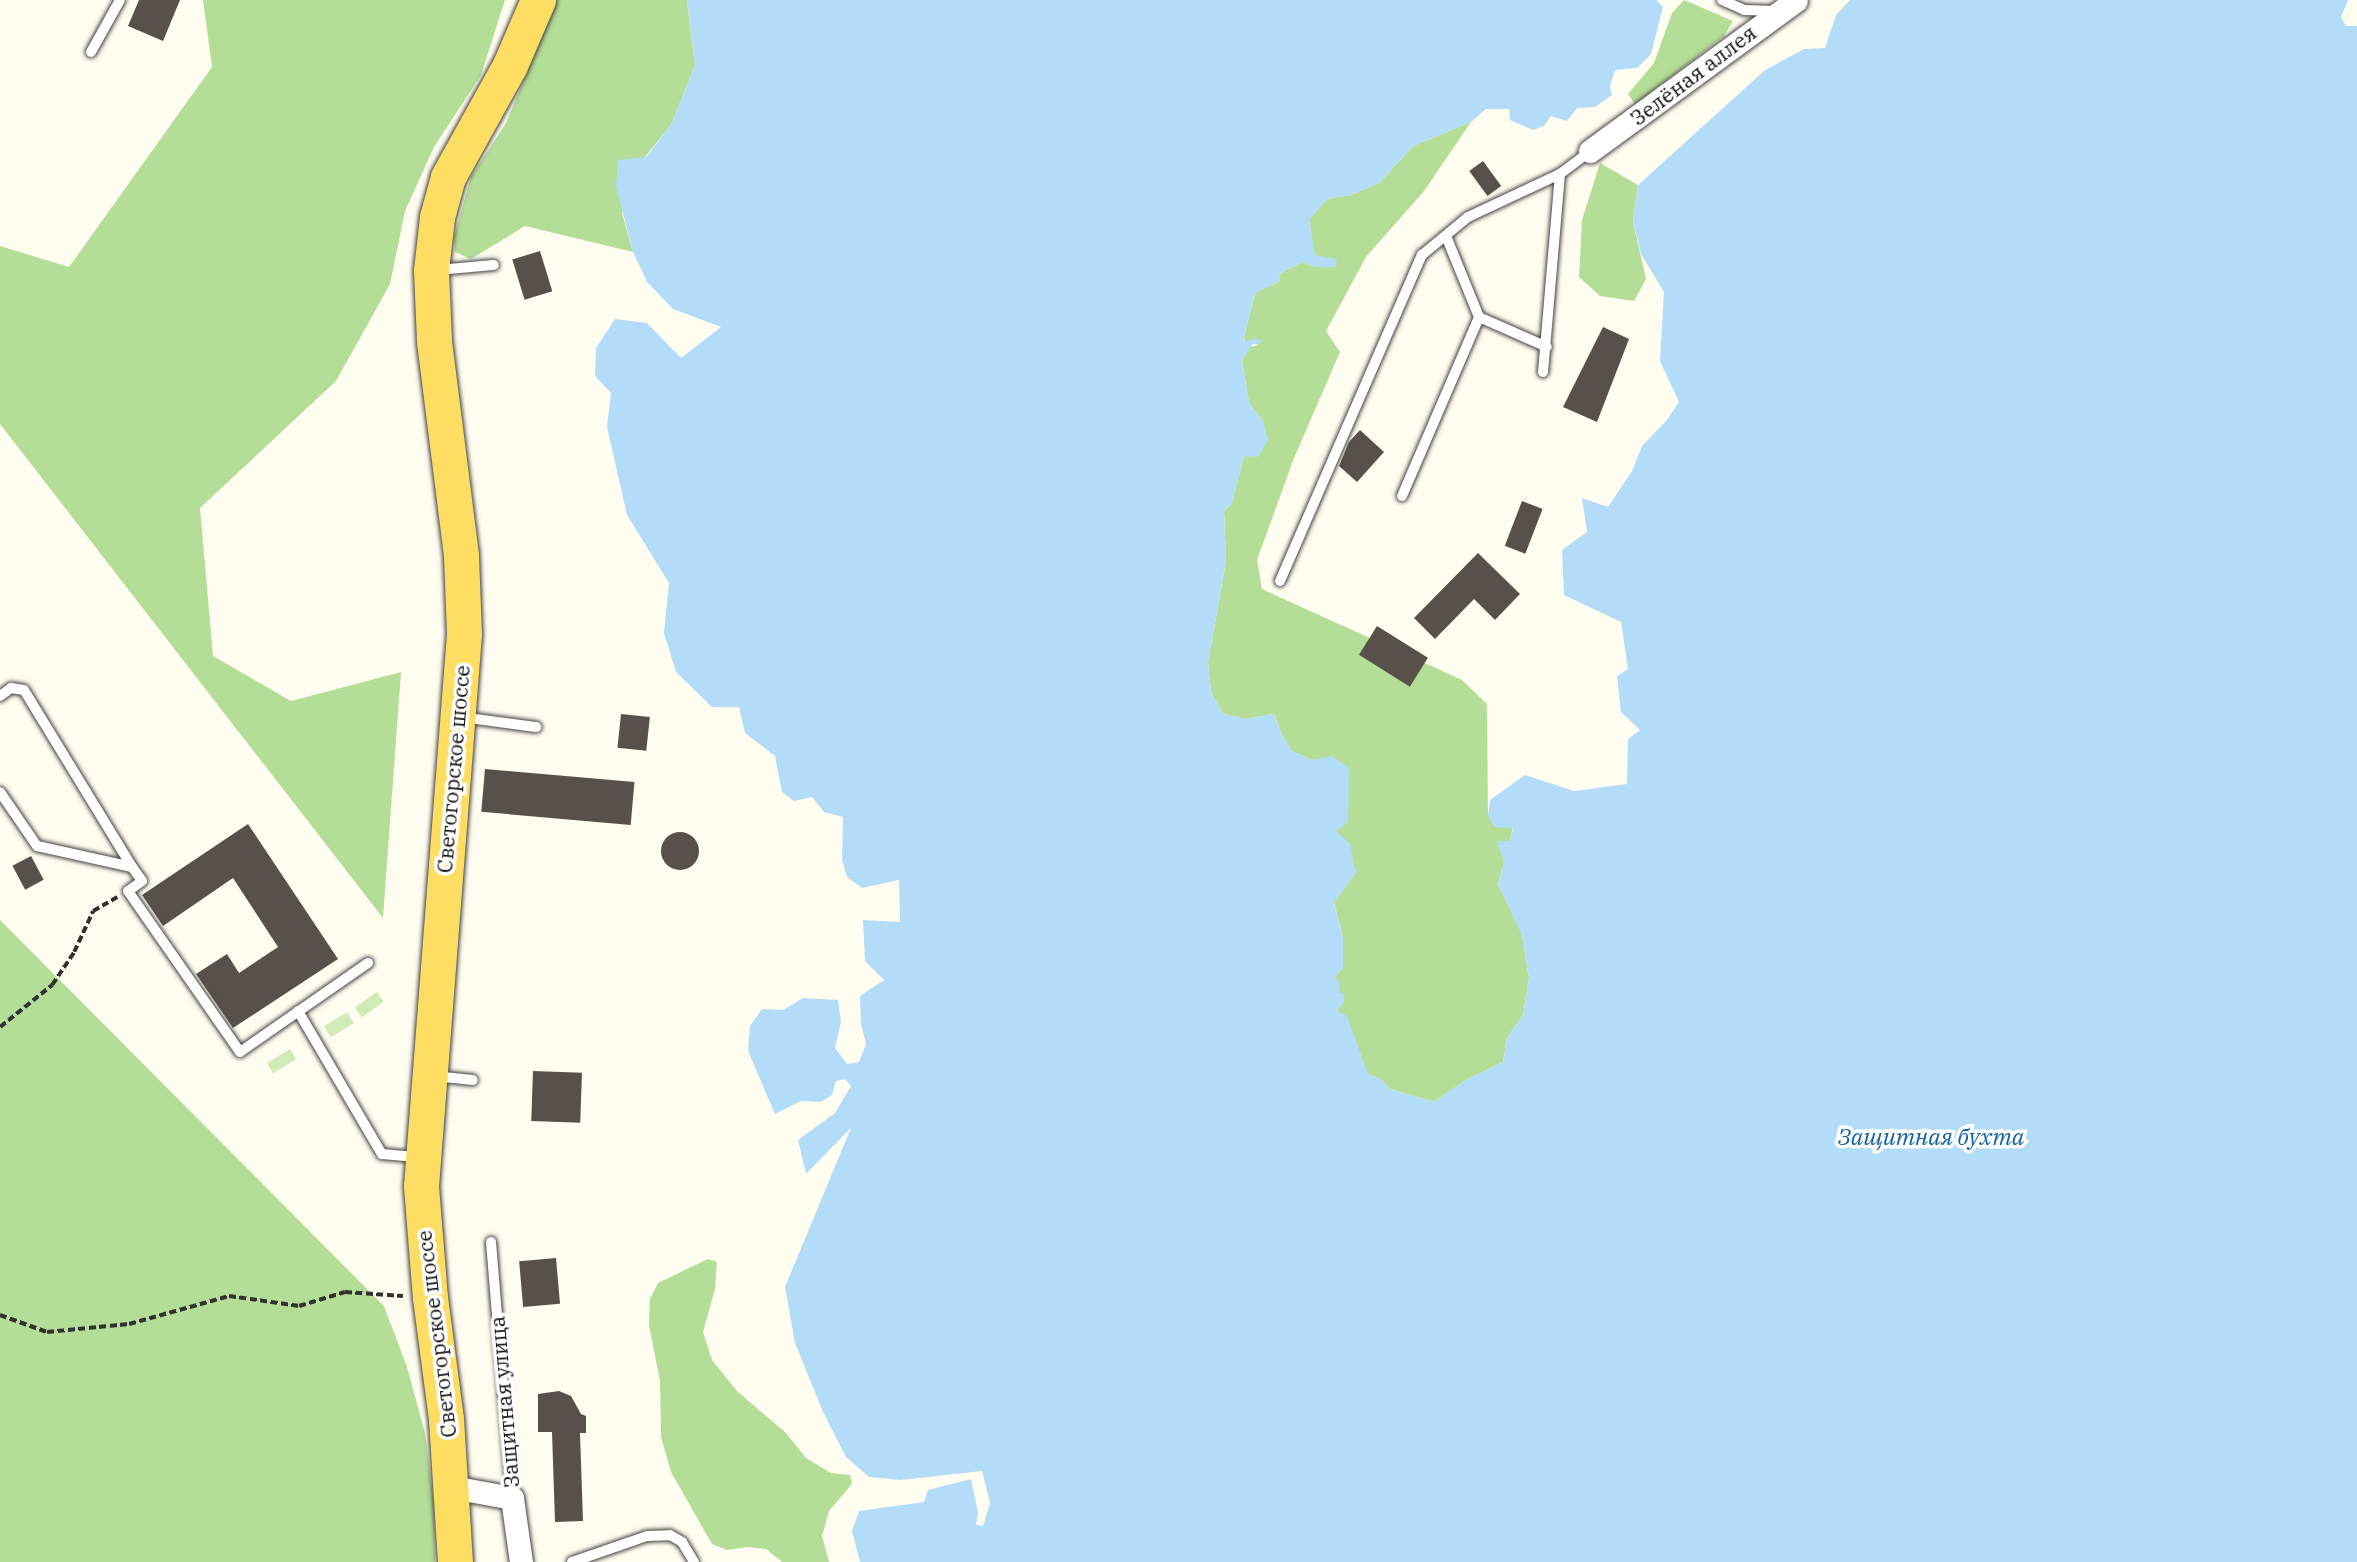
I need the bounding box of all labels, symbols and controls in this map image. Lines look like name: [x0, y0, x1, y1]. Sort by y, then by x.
street label: Зелёная аллея: [1625, 20, 1761, 130]
street label: Светогорское шоссе: [431, 664, 475, 874]
water label: Защитная бухта: [1838, 1122, 2024, 1150]
street label: Светогорское шоссе: [411, 1229, 461, 1439]
street label: Защитная улица: [484, 1315, 524, 1489]

